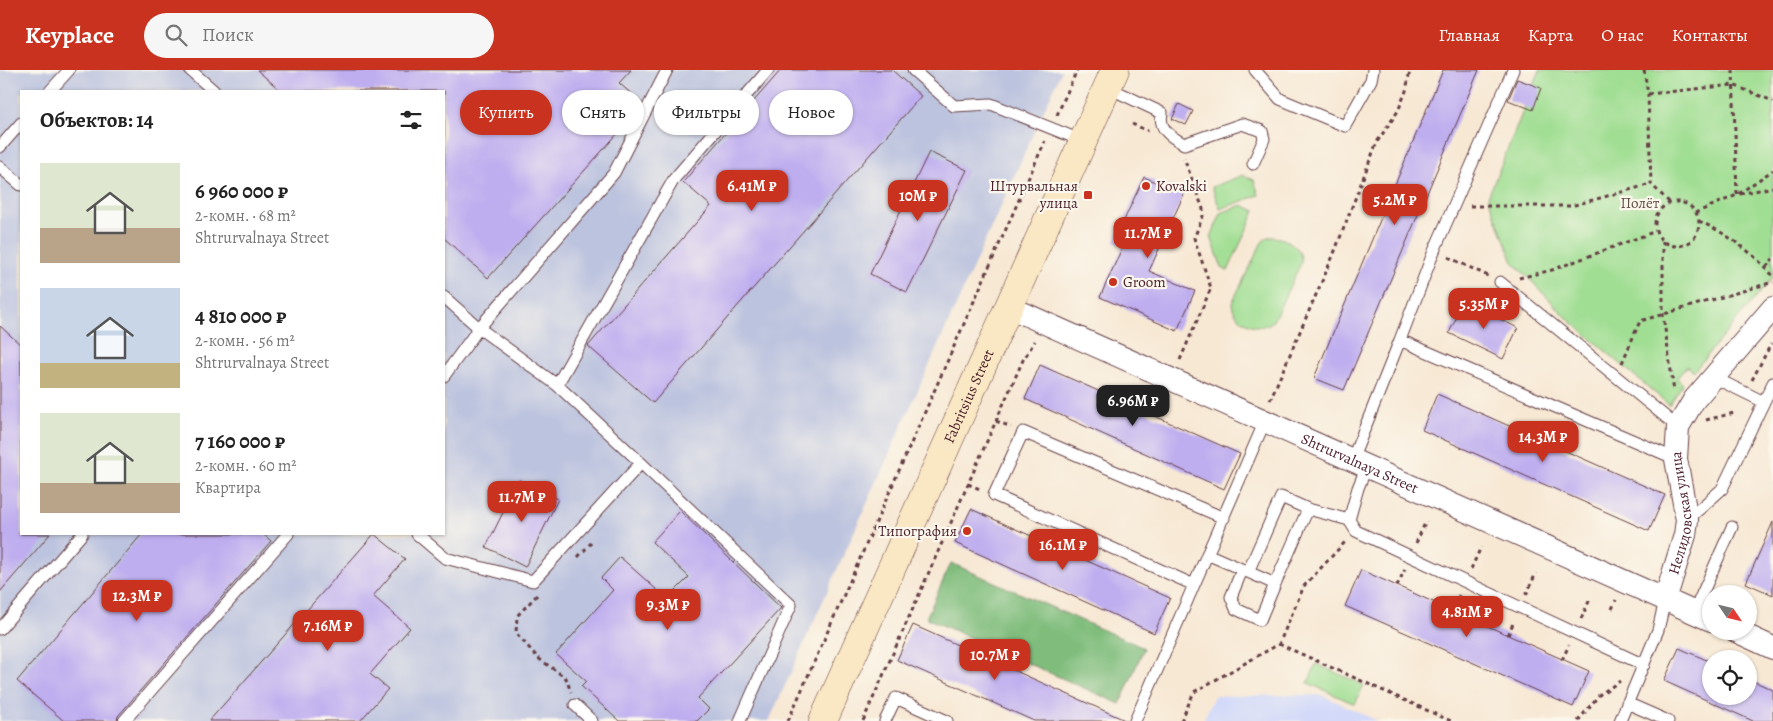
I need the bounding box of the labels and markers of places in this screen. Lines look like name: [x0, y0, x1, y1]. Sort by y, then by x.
pin: 6.41M ₽: [706, 170, 798, 212]
place label: Штурвальная улица: [990, 176, 1078, 213]
place label: Kovalski: [1156, 176, 1207, 196]
pin: 10M ₽: [883, 180, 953, 222]
marker: Kovalski: [1140, 180, 1152, 192]
pin: 5.2M ₽: [1354, 184, 1436, 226]
marker: Штурвальная улица: [1082, 189, 1094, 201]
pin: 11.7M ₽: [1102, 216, 1194, 259]
place label: Groom: [1123, 272, 1166, 292]
marker: Groom: [1107, 276, 1119, 288]
pin: 5.35M ₽: [1438, 288, 1530, 330]
pin: 6.96M ₽: [1087, 384, 1179, 427]
pin: 14.3M ₽: [1497, 420, 1589, 463]
pin: 11.7M ₽: [476, 480, 568, 523]
place label: Типография: [878, 521, 957, 541]
marker: Типография: [961, 525, 973, 537]
pin: 16.1M ₽: [1017, 528, 1109, 571]
pin: 12.3M ₽: [91, 580, 183, 622]
pin: 9.3M ₽: [627, 588, 709, 631]
pin: 4.81M ₽: [1421, 596, 1513, 638]
pin: 7.16M ₽: [282, 610, 374, 652]
pin: 10.7M ₽: [949, 638, 1041, 681]

